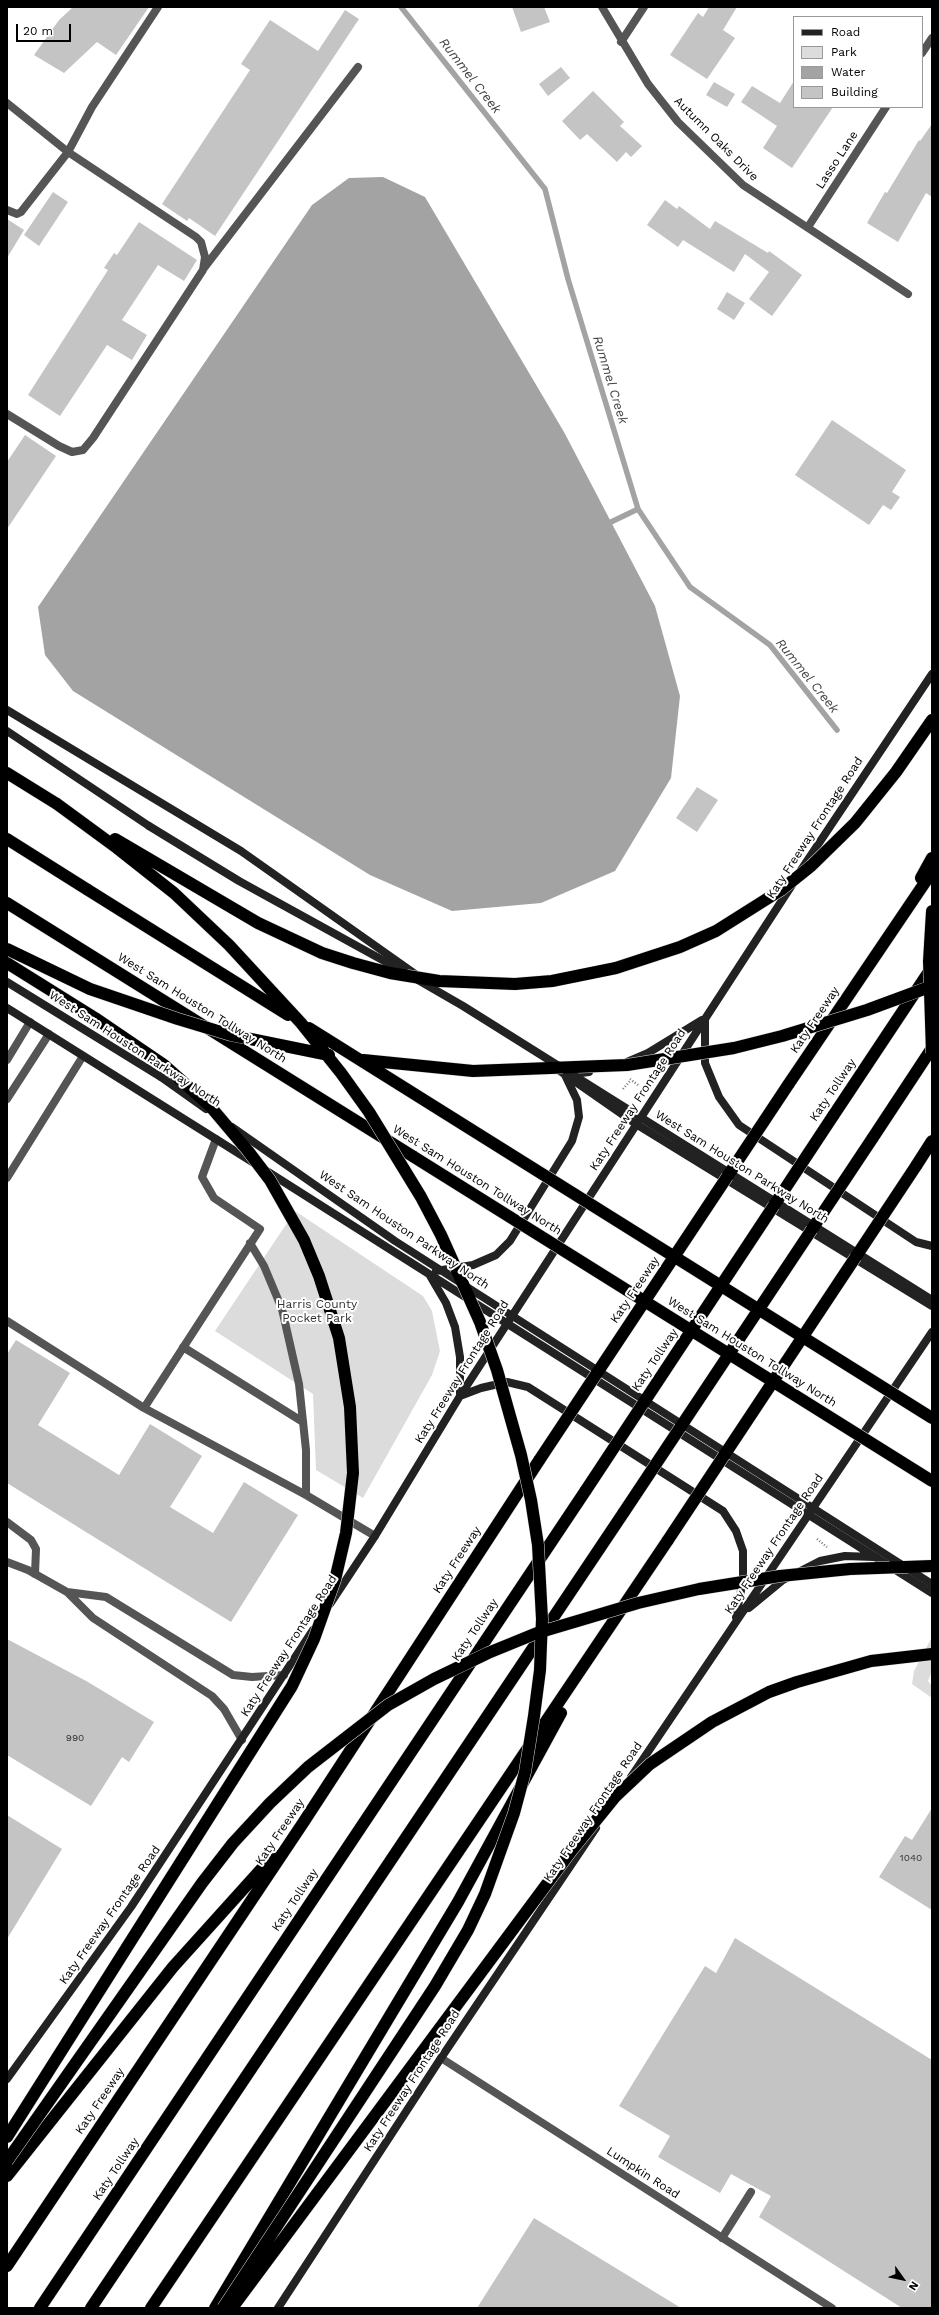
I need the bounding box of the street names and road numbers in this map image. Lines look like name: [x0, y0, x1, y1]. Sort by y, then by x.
street label: Autumn Oaks Drive: [671, 94, 761, 184]
street label: Lasso Lane: [813, 128, 861, 192]
street label: Katy Freeway Frontage Road: [764, 754, 866, 902]
street label: West Sam Houston Tollway North: [115, 950, 289, 1066]
street label: Katy Freeway: [787, 984, 843, 1056]
street label: West Sam Houston Parkway North: [46, 988, 224, 1110]
street label: Katy Freeway Frontage Road: [587, 1026, 689, 1174]
street label: Katy Tollway: [807, 1056, 859, 1124]
street label: West Sam Houston Parkway North: [652, 1107, 832, 1227]
street label: West Sam Houston Tollway North: [390, 1122, 564, 1238]
street label: West Sam Houston Parkway North: [316, 1168, 492, 1292]
street label: Katy Freeway: [607, 1254, 663, 1326]
street label: West Sam Houston Tollway North: [665, 1294, 839, 1410]
street label: Katy Freeway Frontage Road: [412, 1298, 512, 1446]
street label: Katy Tollway: [629, 1326, 681, 1394]
street label: Katy Freeway Frontage Road: [722, 1471, 826, 1617]
street label: Katy Freeway: [430, 1524, 484, 1596]
street label: Katy Freeway Frontage Road: [238, 1572, 340, 1720]
street label: Katy Tollway: [449, 1596, 501, 1664]
street label: Katy Freeway Frontage Road: [541, 1739, 645, 1885]
street label: Katy Freeway: [252, 1796, 308, 1868]
street label: Katy Freeway Frontage Road: [56, 1843, 164, 1987]
street label: Katy Tollway: [269, 1866, 321, 1934]
street label: Katy Freeway Frontage Road: [361, 2007, 463, 2155]
street label: Katy Freeway: [72, 2065, 128, 2137]
street label: Katy Tollway: [90, 2135, 142, 2203]
street label: Lumpkin Road: [604, 2144, 682, 2202]

